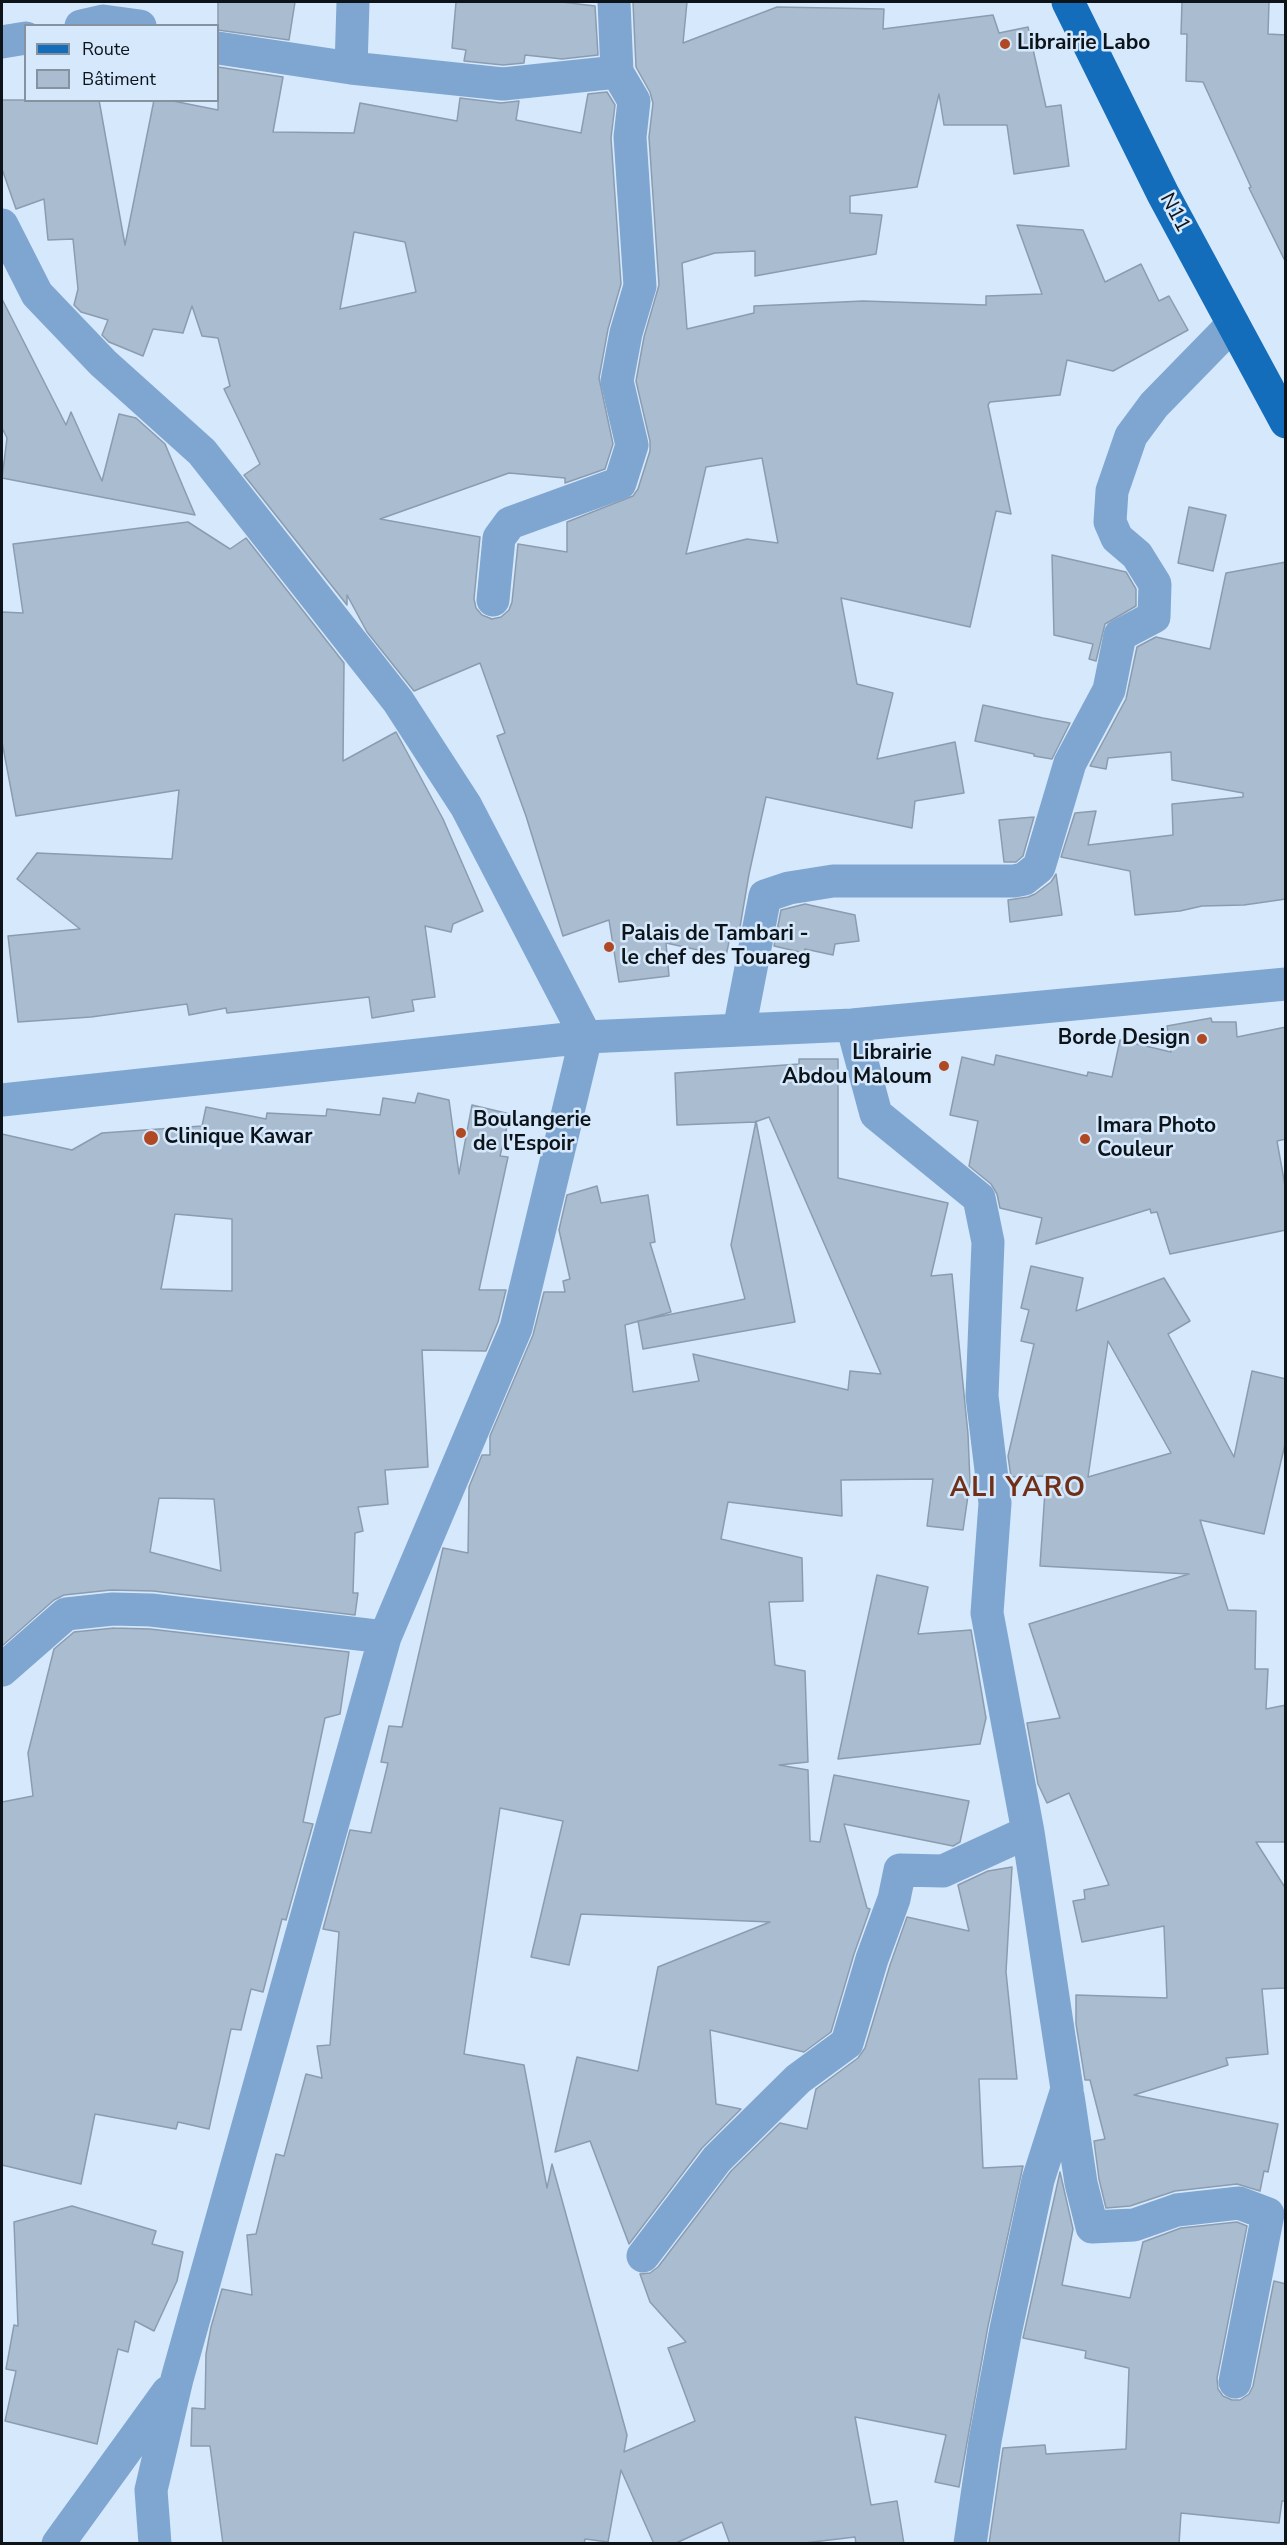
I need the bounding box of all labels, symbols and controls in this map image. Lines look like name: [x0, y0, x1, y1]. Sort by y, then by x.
legend: [24, 24, 219, 102]
place label: Librairie Labo: [1017, 31, 1150, 57]
text: Route: [82, 37, 130, 61]
marker: Librairie Labo: [998, 37, 1012, 51]
text: Bâtiment: [82, 67, 156, 91]
street label: N11: [1153, 189, 1195, 237]
place label: Palais de Tambari - le chef des Touareg: [621, 922, 811, 972]
marker: Palais de Tambari - le chef des Touareg: [602, 940, 616, 954]
place label: Borde Design: [1058, 1026, 1190, 1052]
marker: Borde Design: [1195, 1032, 1209, 1046]
place label: Librairie Abdou Maloum: [782, 1041, 932, 1091]
marker: Librairie Abdou Maloum: [937, 1059, 951, 1073]
place label: Boulangerie de l'Espoir: [473, 1108, 591, 1158]
place label: Imara Photo Couleur: [1097, 1114, 1216, 1164]
place label: Clinique Kawar: [164, 1125, 313, 1151]
marker: Boulangerie de l'Espoir: [454, 1126, 468, 1140]
marker: Clinique Kawar: [142, 1129, 160, 1147]
marker: Imara Photo Couleur: [1078, 1132, 1092, 1146]
district label: ALI YARO: [950, 1473, 1086, 1505]

